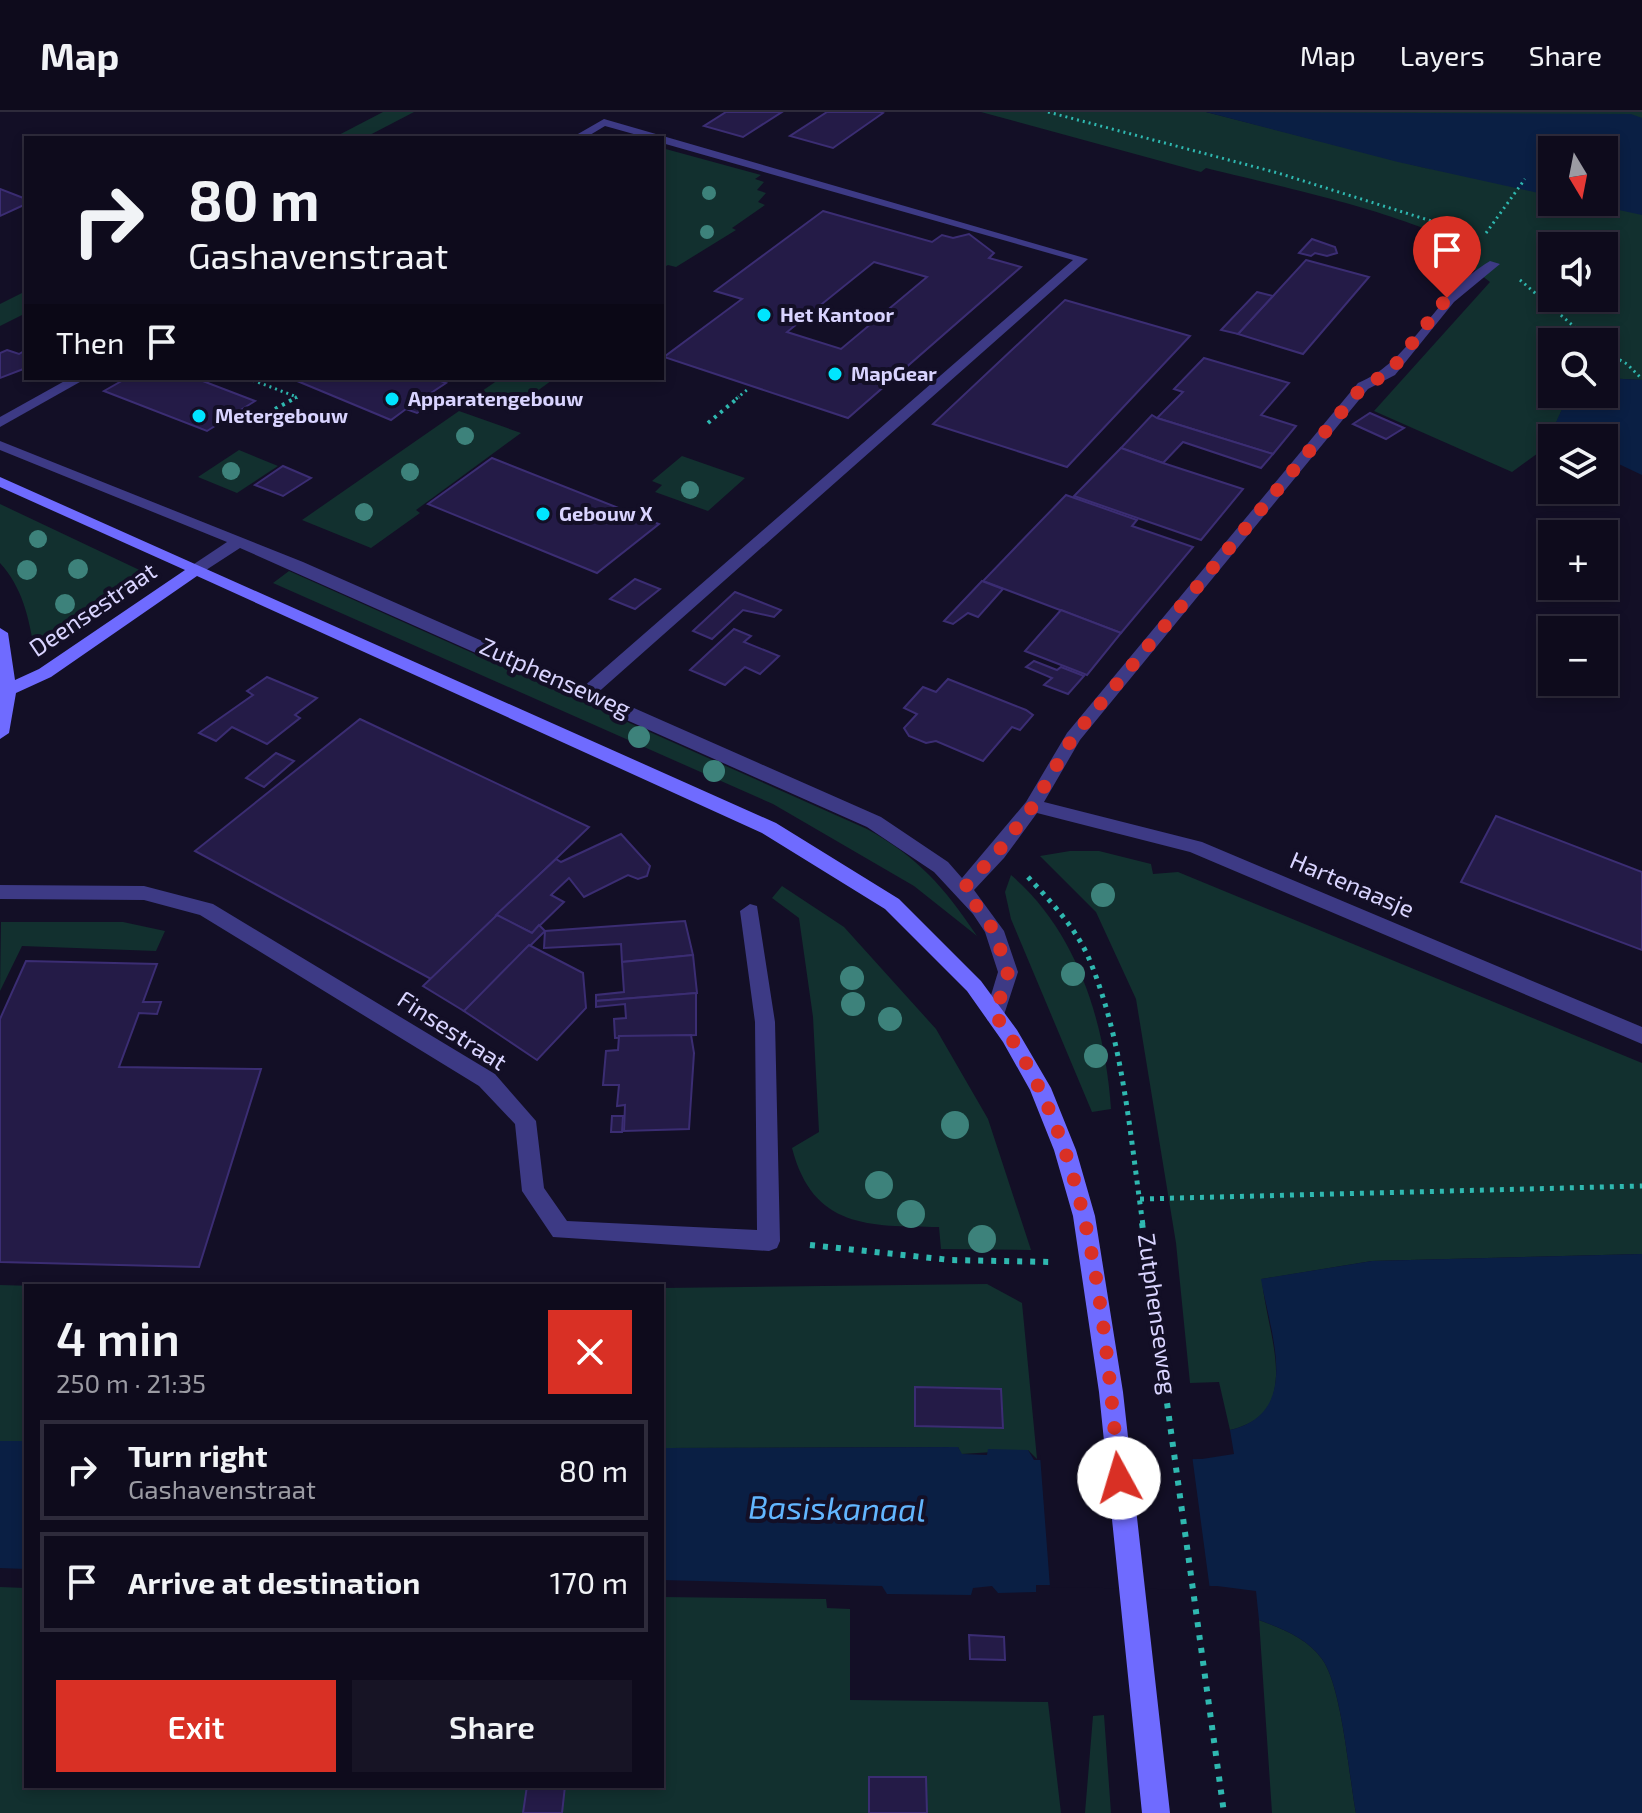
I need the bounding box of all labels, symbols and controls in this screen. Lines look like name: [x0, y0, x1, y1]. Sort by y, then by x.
text: Map: [40, 32, 119, 78]
text: Map: [1300, 38, 1356, 72]
text: Layers: [1400, 38, 1485, 72]
text: Share: [1529, 38, 1602, 72]
north arrow: [1538, 136, 1618, 216]
map controls: [1538, 136, 1618, 696]
text: 80 m: [188, 165, 320, 232]
icon: right: [56, 168, 160, 272]
pin: [1413, 216, 1481, 298]
icon: arrive: [1425, 228, 1469, 272]
button: sound: [1538, 232, 1618, 312]
text: Gashavenstraat: [188, 233, 448, 276]
place label: Het Kantoor: [780, 302, 895, 326]
marker: Het Kantoor: [755, 306, 773, 324]
icon: arrive: [140, 320, 184, 364]
text: Then: [56, 324, 124, 360]
button: search: [1538, 328, 1618, 408]
place label: MapGear: [851, 361, 937, 385]
marker: MapGear: [826, 365, 844, 383]
place label: Apparatengebouw: [408, 386, 583, 410]
marker: Apparatengebouw: [383, 390, 401, 408]
place label: Metergebouw: [215, 403, 348, 427]
marker: Metergebouw: [190, 407, 208, 425]
button: layers: [1538, 424, 1618, 504]
place label: Gebouw X: [559, 501, 653, 525]
marker: Gebouw X: [534, 505, 552, 523]
button: +: [1538, 520, 1618, 600]
street label: Deensestraat: [23, 556, 161, 662]
button: −: [1538, 616, 1618, 696]
street label: Zutphenseweg: [476, 630, 636, 723]
street label: Hartenaasje: [1286, 844, 1419, 923]
street label: Finsestraat: [393, 984, 513, 1076]
street label: Zutphenseweg: [1133, 1231, 1184, 1396]
text: 4 min: [56, 1308, 180, 1366]
button: close: [548, 1310, 632, 1394]
text: 250 m · 21:35: [56, 1367, 206, 1398]
position arrow: [1077, 1436, 1161, 1520]
text: Turn right: [128, 1437, 268, 1473]
icon: right: [60, 1448, 104, 1492]
text: 80 m: [559, 1452, 628, 1488]
text: Gashavenstraat: [128, 1473, 316, 1504]
water label: Basiskanaal: [748, 1486, 926, 1528]
icon: arrive: [60, 1560, 104, 1604]
text: Arrive at destination: [128, 1564, 420, 1600]
text: 170 m: [550, 1564, 628, 1600]
button: Exit: [56, 1680, 336, 1772]
button: Share: [352, 1680, 632, 1772]

